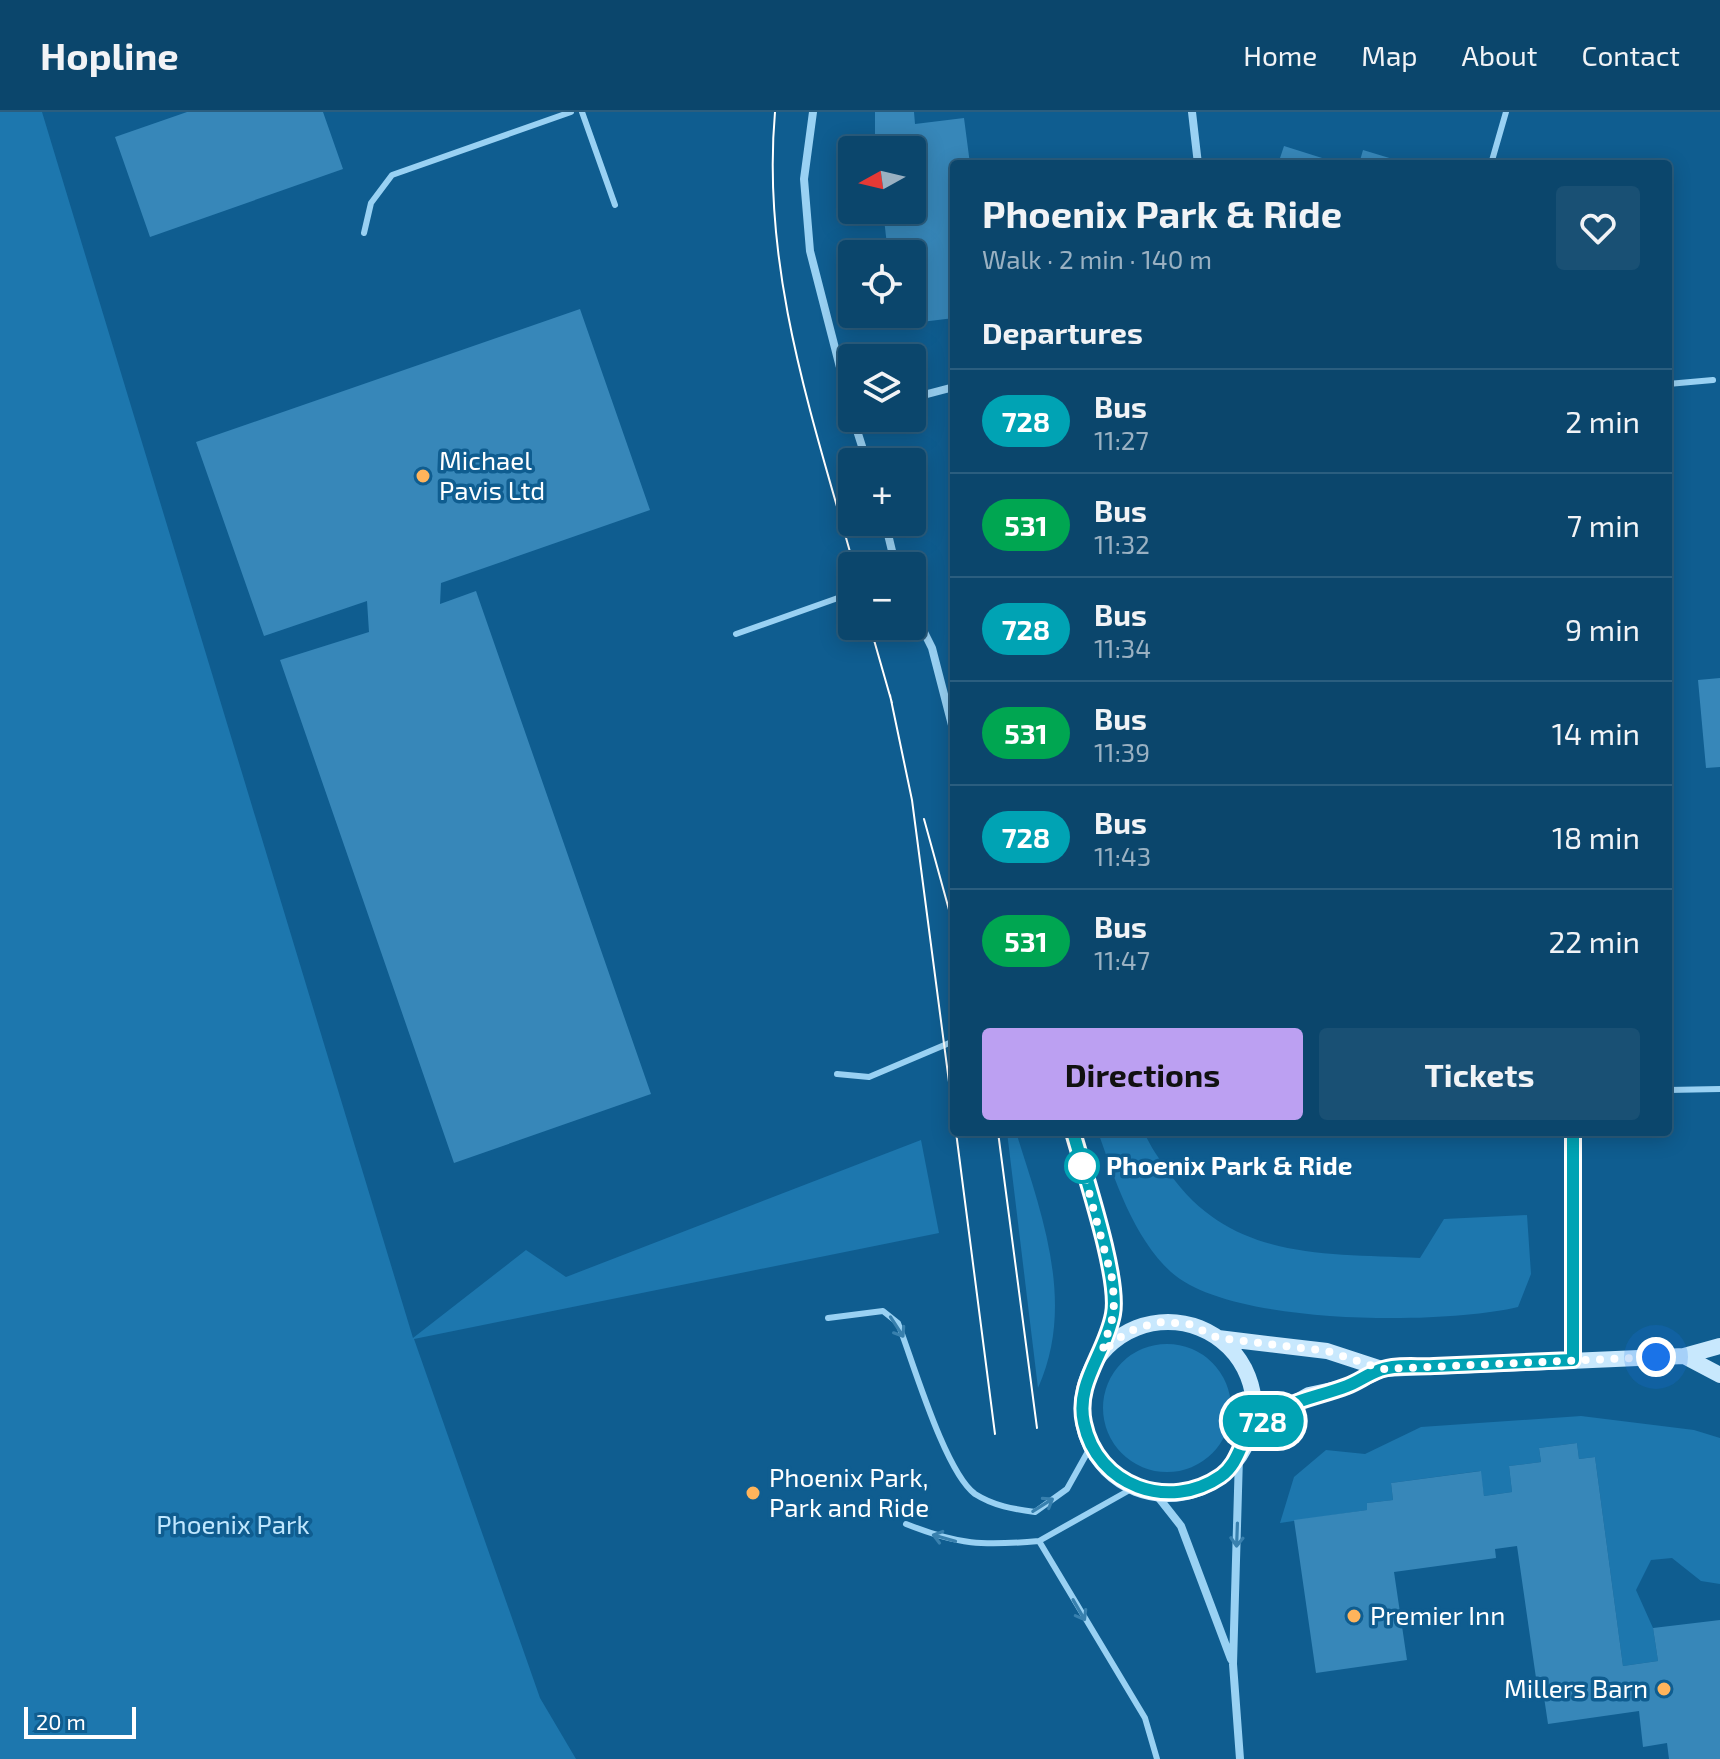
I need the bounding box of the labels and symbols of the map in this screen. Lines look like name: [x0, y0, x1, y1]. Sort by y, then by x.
north arrow: [838, 136, 926, 224]
place label: Michael Pavis Ltd: [439, 444, 545, 505]
marker: Michael Pavis Ltd: [414, 467, 432, 485]
marker: Phoenix Park & Ride: [1065, 1149, 1099, 1183]
place label: Phoenix Park & Ride: [1106, 1149, 1352, 1180]
one-way arrow: [888, 1316, 905, 1338]
your location: [1636, 1337, 1676, 1377]
line badge: 728: [1217, 1395, 1309, 1447]
place label: Phoenix Park, Park and Ride: [769, 1461, 929, 1522]
marker: Phoenix Park, Park and Ride: [744, 1484, 762, 1502]
one-way arrow: [1032, 1496, 1054, 1513]
park label: Phoenix Park: [156, 1508, 310, 1539]
one-way arrow: [1230, 1521, 1245, 1548]
one-way arrow: [931, 1530, 957, 1545]
one-way arrow: [1071, 1598, 1087, 1621]
place label: Premier Inn: [1370, 1599, 1505, 1630]
marker: Premier Inn: [1345, 1607, 1363, 1625]
place label: Millers Barn: [1504, 1672, 1648, 1703]
marker: Millers Barn: [1655, 1680, 1673, 1698]
scale bar: [24, 1703, 136, 1739]

